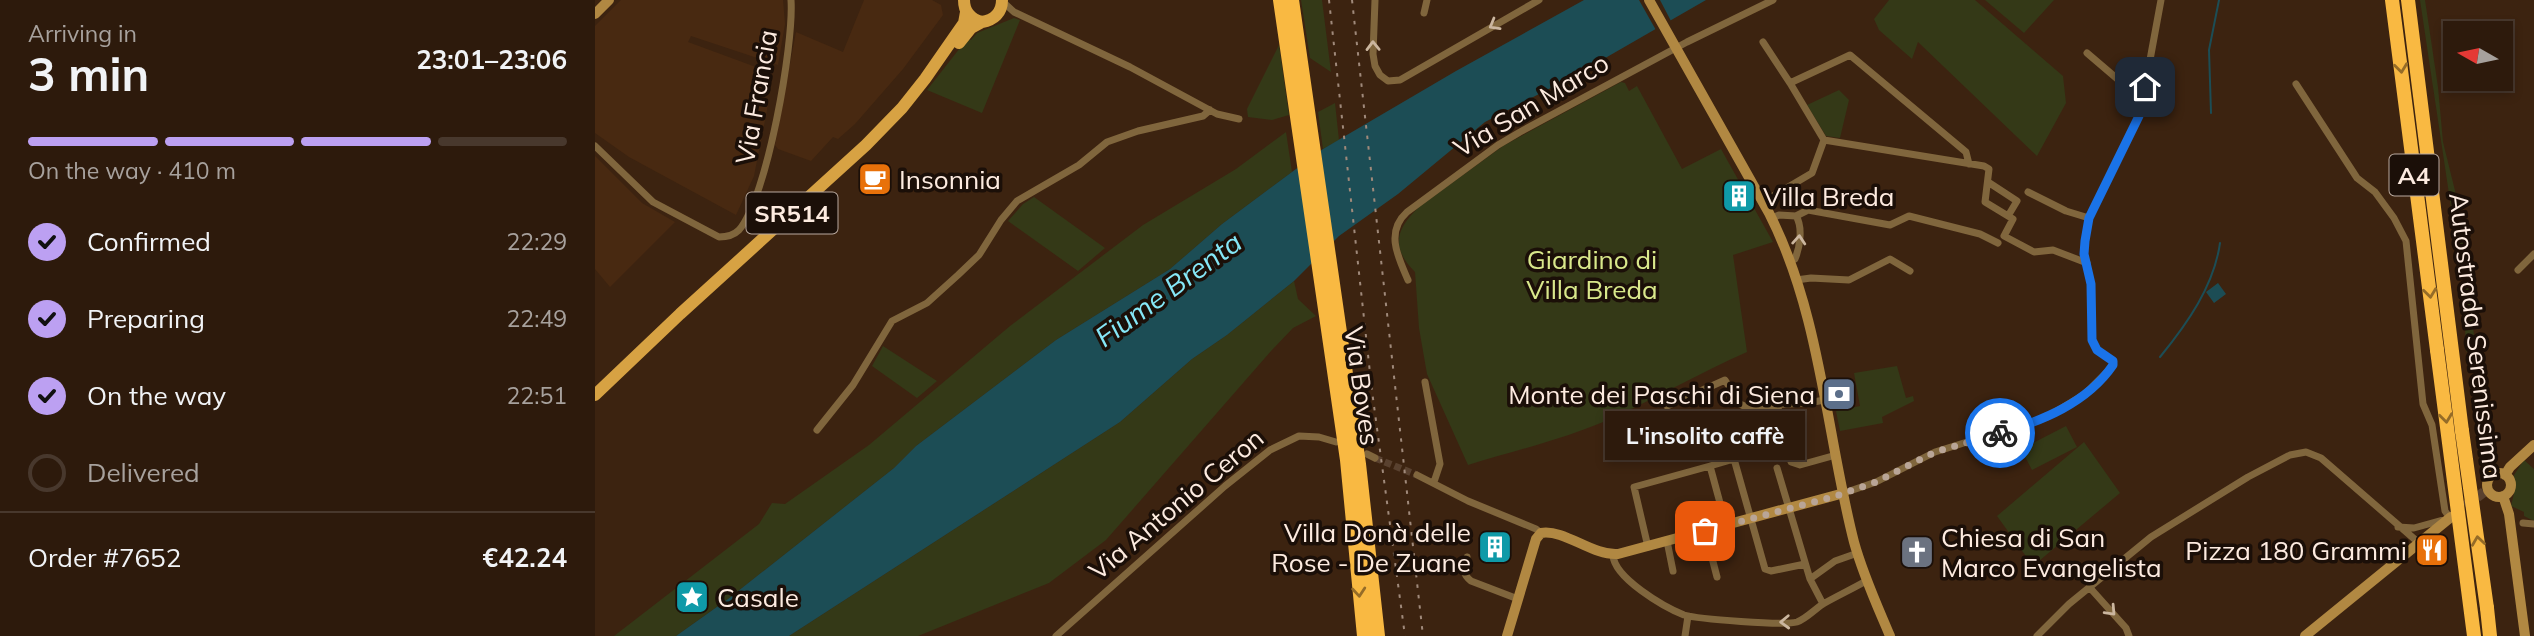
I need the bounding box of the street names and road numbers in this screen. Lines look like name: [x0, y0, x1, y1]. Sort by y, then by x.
street label: Via Francia: [728, 27, 784, 167]
street label: Via San Marco: [1447, 46, 1615, 164]
road number: A4: [2389, 154, 2438, 196]
street label: Autostrada Serenissima: [2442, 191, 2510, 481]
road number: SR514: [747, 192, 837, 233]
street label: Via Boves: [1337, 324, 1387, 448]
street label: Via Antonio Ceron: [1082, 421, 1270, 587]

